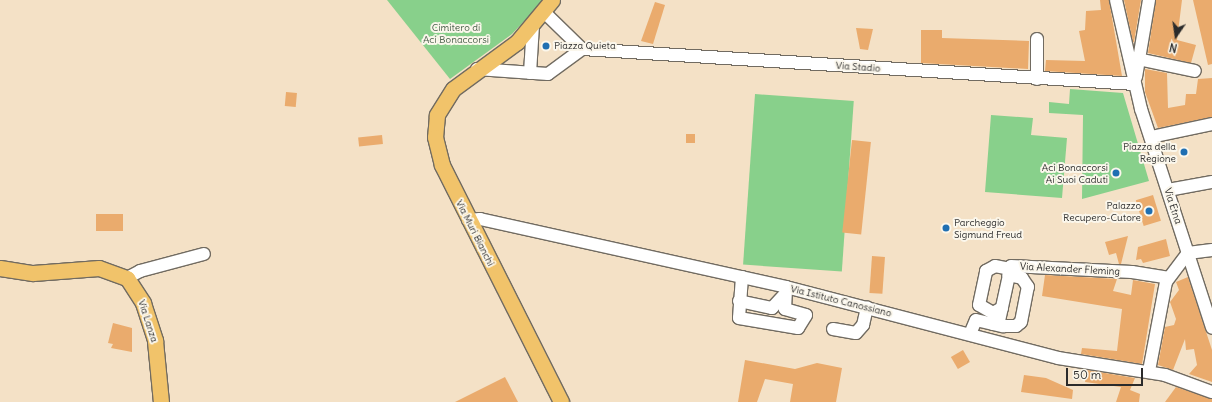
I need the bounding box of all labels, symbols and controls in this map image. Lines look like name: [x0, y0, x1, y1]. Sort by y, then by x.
north arrow: [1156, 16, 1196, 56]
park label: Cimitero di Aci Bonaccorsi: [423, 21, 489, 44]
place label: Piazza Quieta: [554, 40, 616, 52]
text: N: [1168, 40, 1179, 55]
marker: Piazza Quieta: [541, 41, 551, 51]
street label: Via Stadio: [835, 59, 881, 75]
place label: Piazza della Regione: [1123, 140, 1176, 164]
marker: Piazza della Regione: [1179, 147, 1189, 157]
place label: Aci Bonaccorsi Ai Suoi Caduti: [1042, 161, 1108, 184]
marker: Aci Bonaccorsi Ai Suoi Caduti: [1111, 168, 1121, 178]
street label: Via Etna: [1162, 186, 1184, 226]
street label: Via Muri Bianchi: [453, 198, 497, 268]
place label: Palazzo Recupero-Cutore: [1063, 199, 1141, 222]
marker: Palazzo Recupero-Cutore: [1144, 206, 1154, 216]
place label: Parcheggio Sigmund Freud: [954, 216, 1022, 240]
marker: Parcheggio Sigmund Freud: [941, 223, 951, 233]
street label: Via Alexander Fleming: [1020, 260, 1120, 278]
street label: Via Istituto Canossiano: [789, 283, 893, 319]
street label: Via Lanza: [136, 298, 160, 344]
scale bar: [1068, 360, 1145, 386]
text: 50 m: [1073, 367, 1101, 382]

